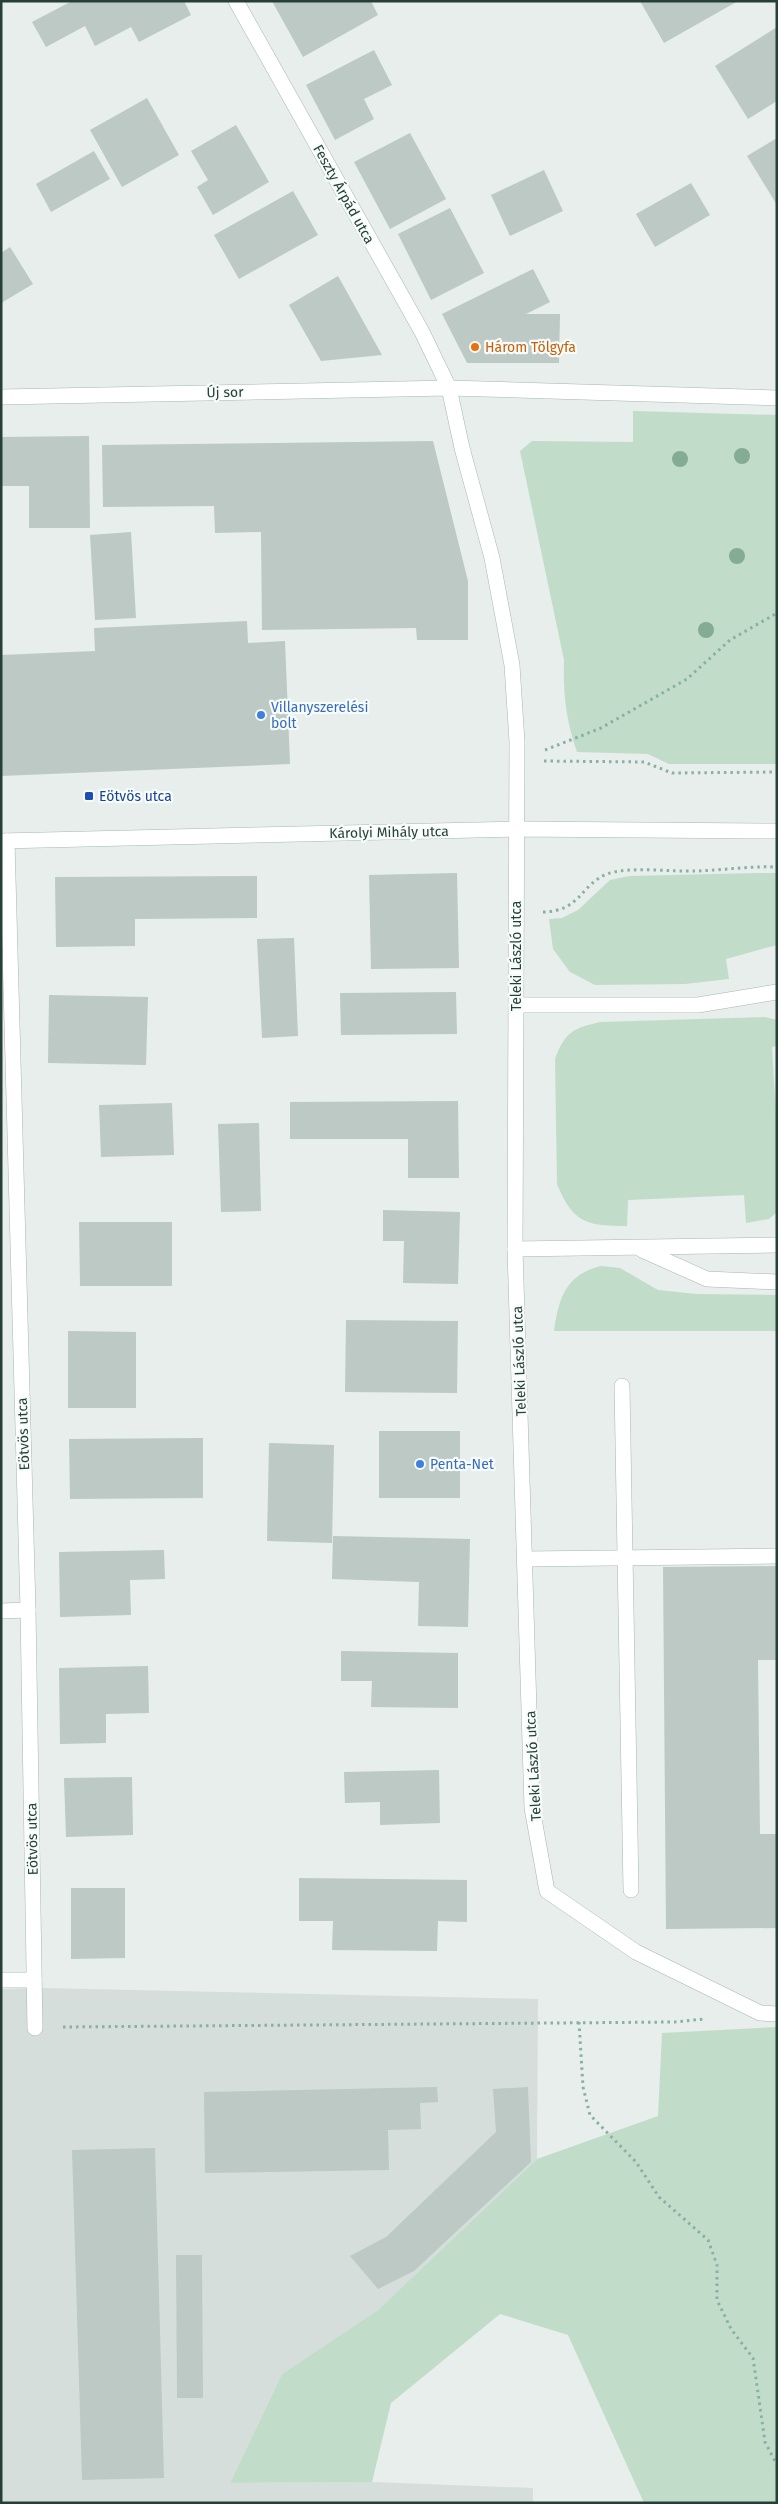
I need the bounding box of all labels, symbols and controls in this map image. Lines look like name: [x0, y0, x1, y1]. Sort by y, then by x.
street label: Feszty Árpád utca: [309, 141, 379, 247]
place label: Három Tölgyfa: [485, 339, 576, 356]
marker: Három Tölgyfa: [469, 341, 481, 353]
street label: Új sor: [206, 383, 244, 401]
place label: Villanyszerelési bolt: [271, 699, 368, 732]
marker: Villanyszerelési bolt: [255, 709, 267, 721]
place label: Eötvös utca: [99, 788, 172, 805]
marker: Eötvös utca: [83, 790, 95, 802]
street label: Károlyi Mihály utca: [329, 823, 449, 842]
street label: Teleki László utca: [508, 901, 525, 1011]
street label: Teleki László utca: [509, 1305, 530, 1417]
street label: Eötvös utca: [14, 1397, 33, 1471]
place label: Penta-Net: [430, 1456, 495, 1473]
marker: Penta-Net: [414, 1458, 426, 1470]
street label: Teleki László utca: [522, 1710, 545, 1822]
street label: Eötvös utca: [23, 1802, 42, 1876]

